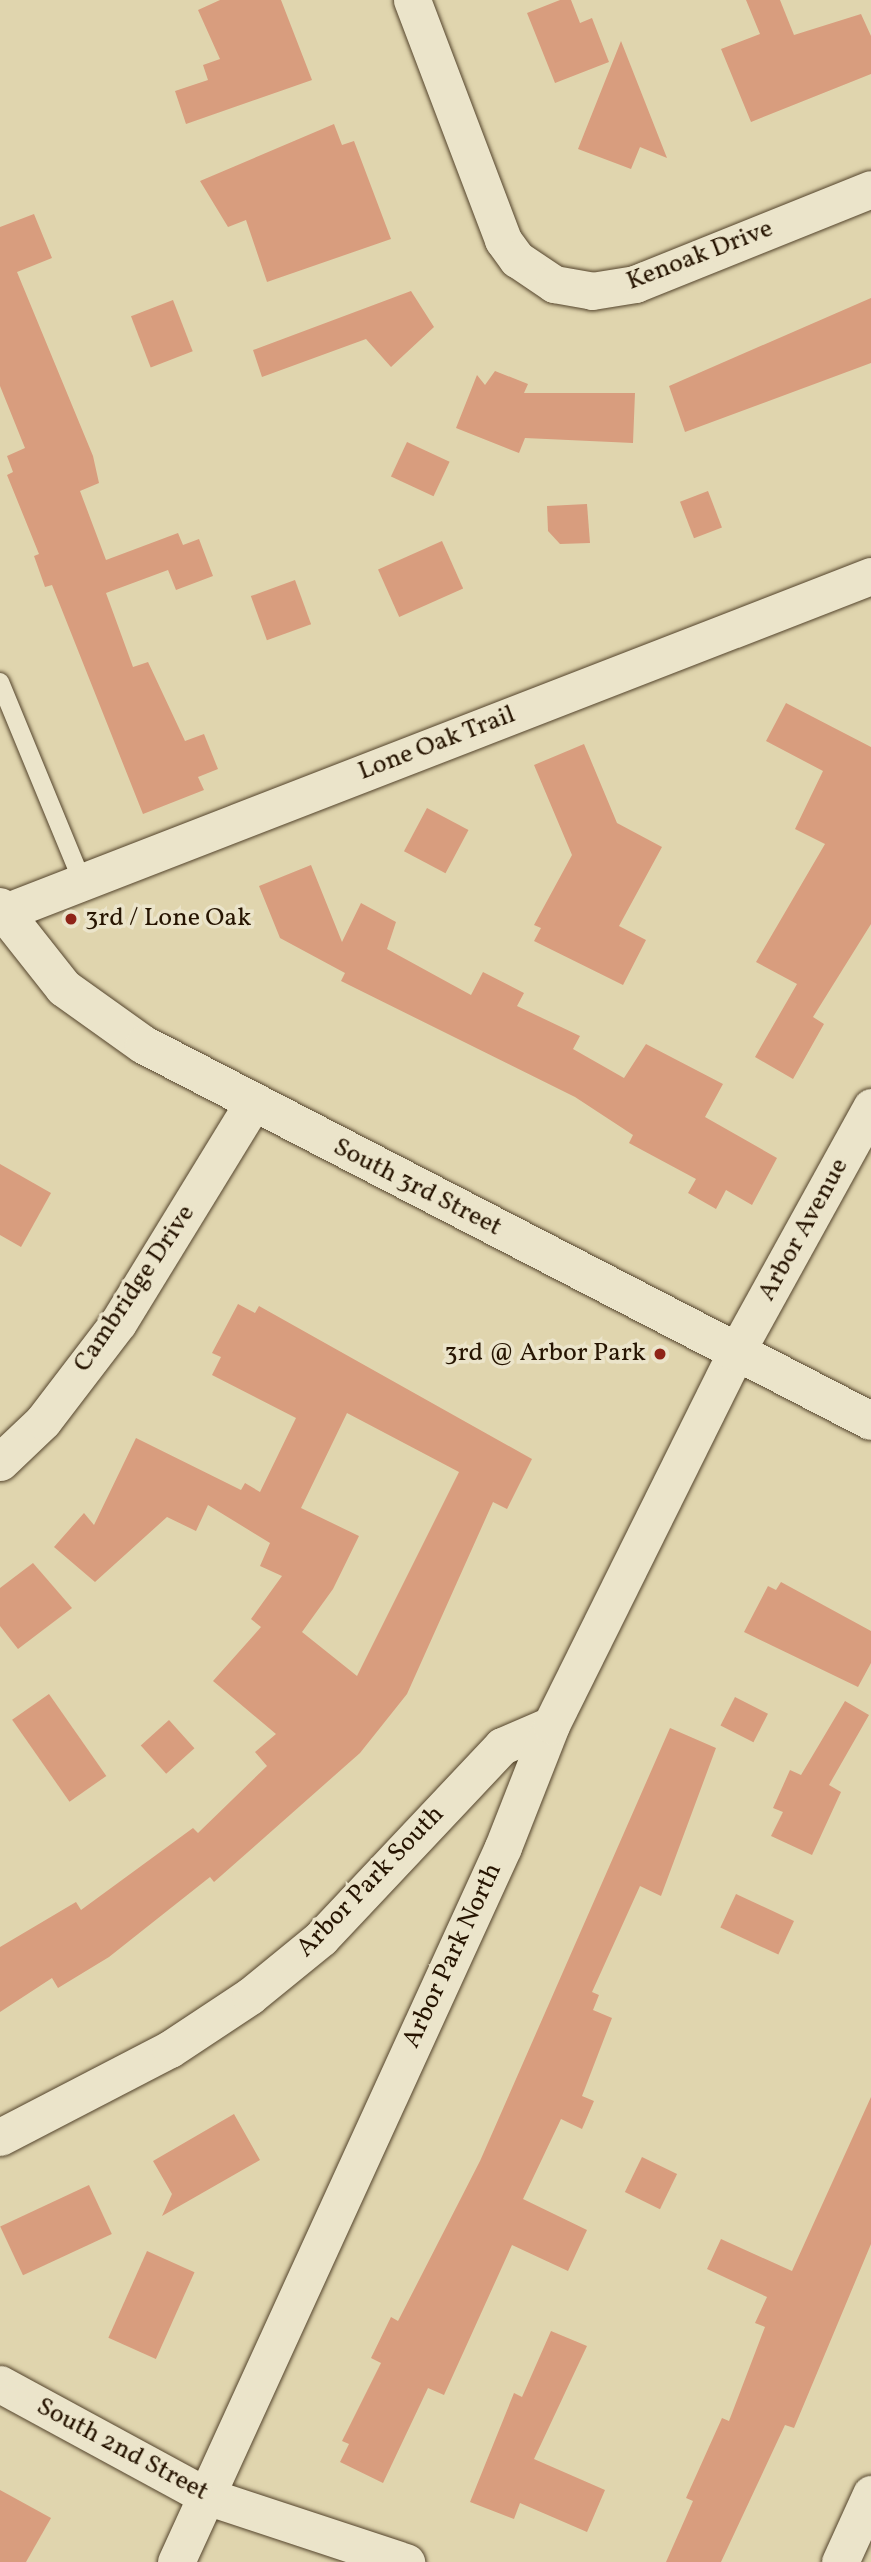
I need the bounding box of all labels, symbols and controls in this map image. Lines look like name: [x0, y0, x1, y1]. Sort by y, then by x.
street label: Kenoak Drive: [622, 214, 778, 298]
street label: Lone Oak Trail: [354, 700, 520, 788]
place label: 3rd / Lone Oak: [85, 903, 251, 935]
marker: 3rd / Lone Oak: [63, 911, 79, 927]
street label: South 3rd Street: [328, 1132, 506, 1244]
street label: Arbor Avenue: [752, 1153, 856, 1307]
street label: Cambridge Drive: [68, 1200, 202, 1378]
place label: 3rd @ Arbor Park: [444, 1338, 646, 1370]
marker: 3rd @ Arbor Park: [652, 1346, 668, 1362]
street label: Arbor Park South: [291, 1800, 451, 1964]
street label: Arbor Park North: [397, 1859, 509, 2053]
street label: South 2nd Street: [31, 2392, 213, 2508]

